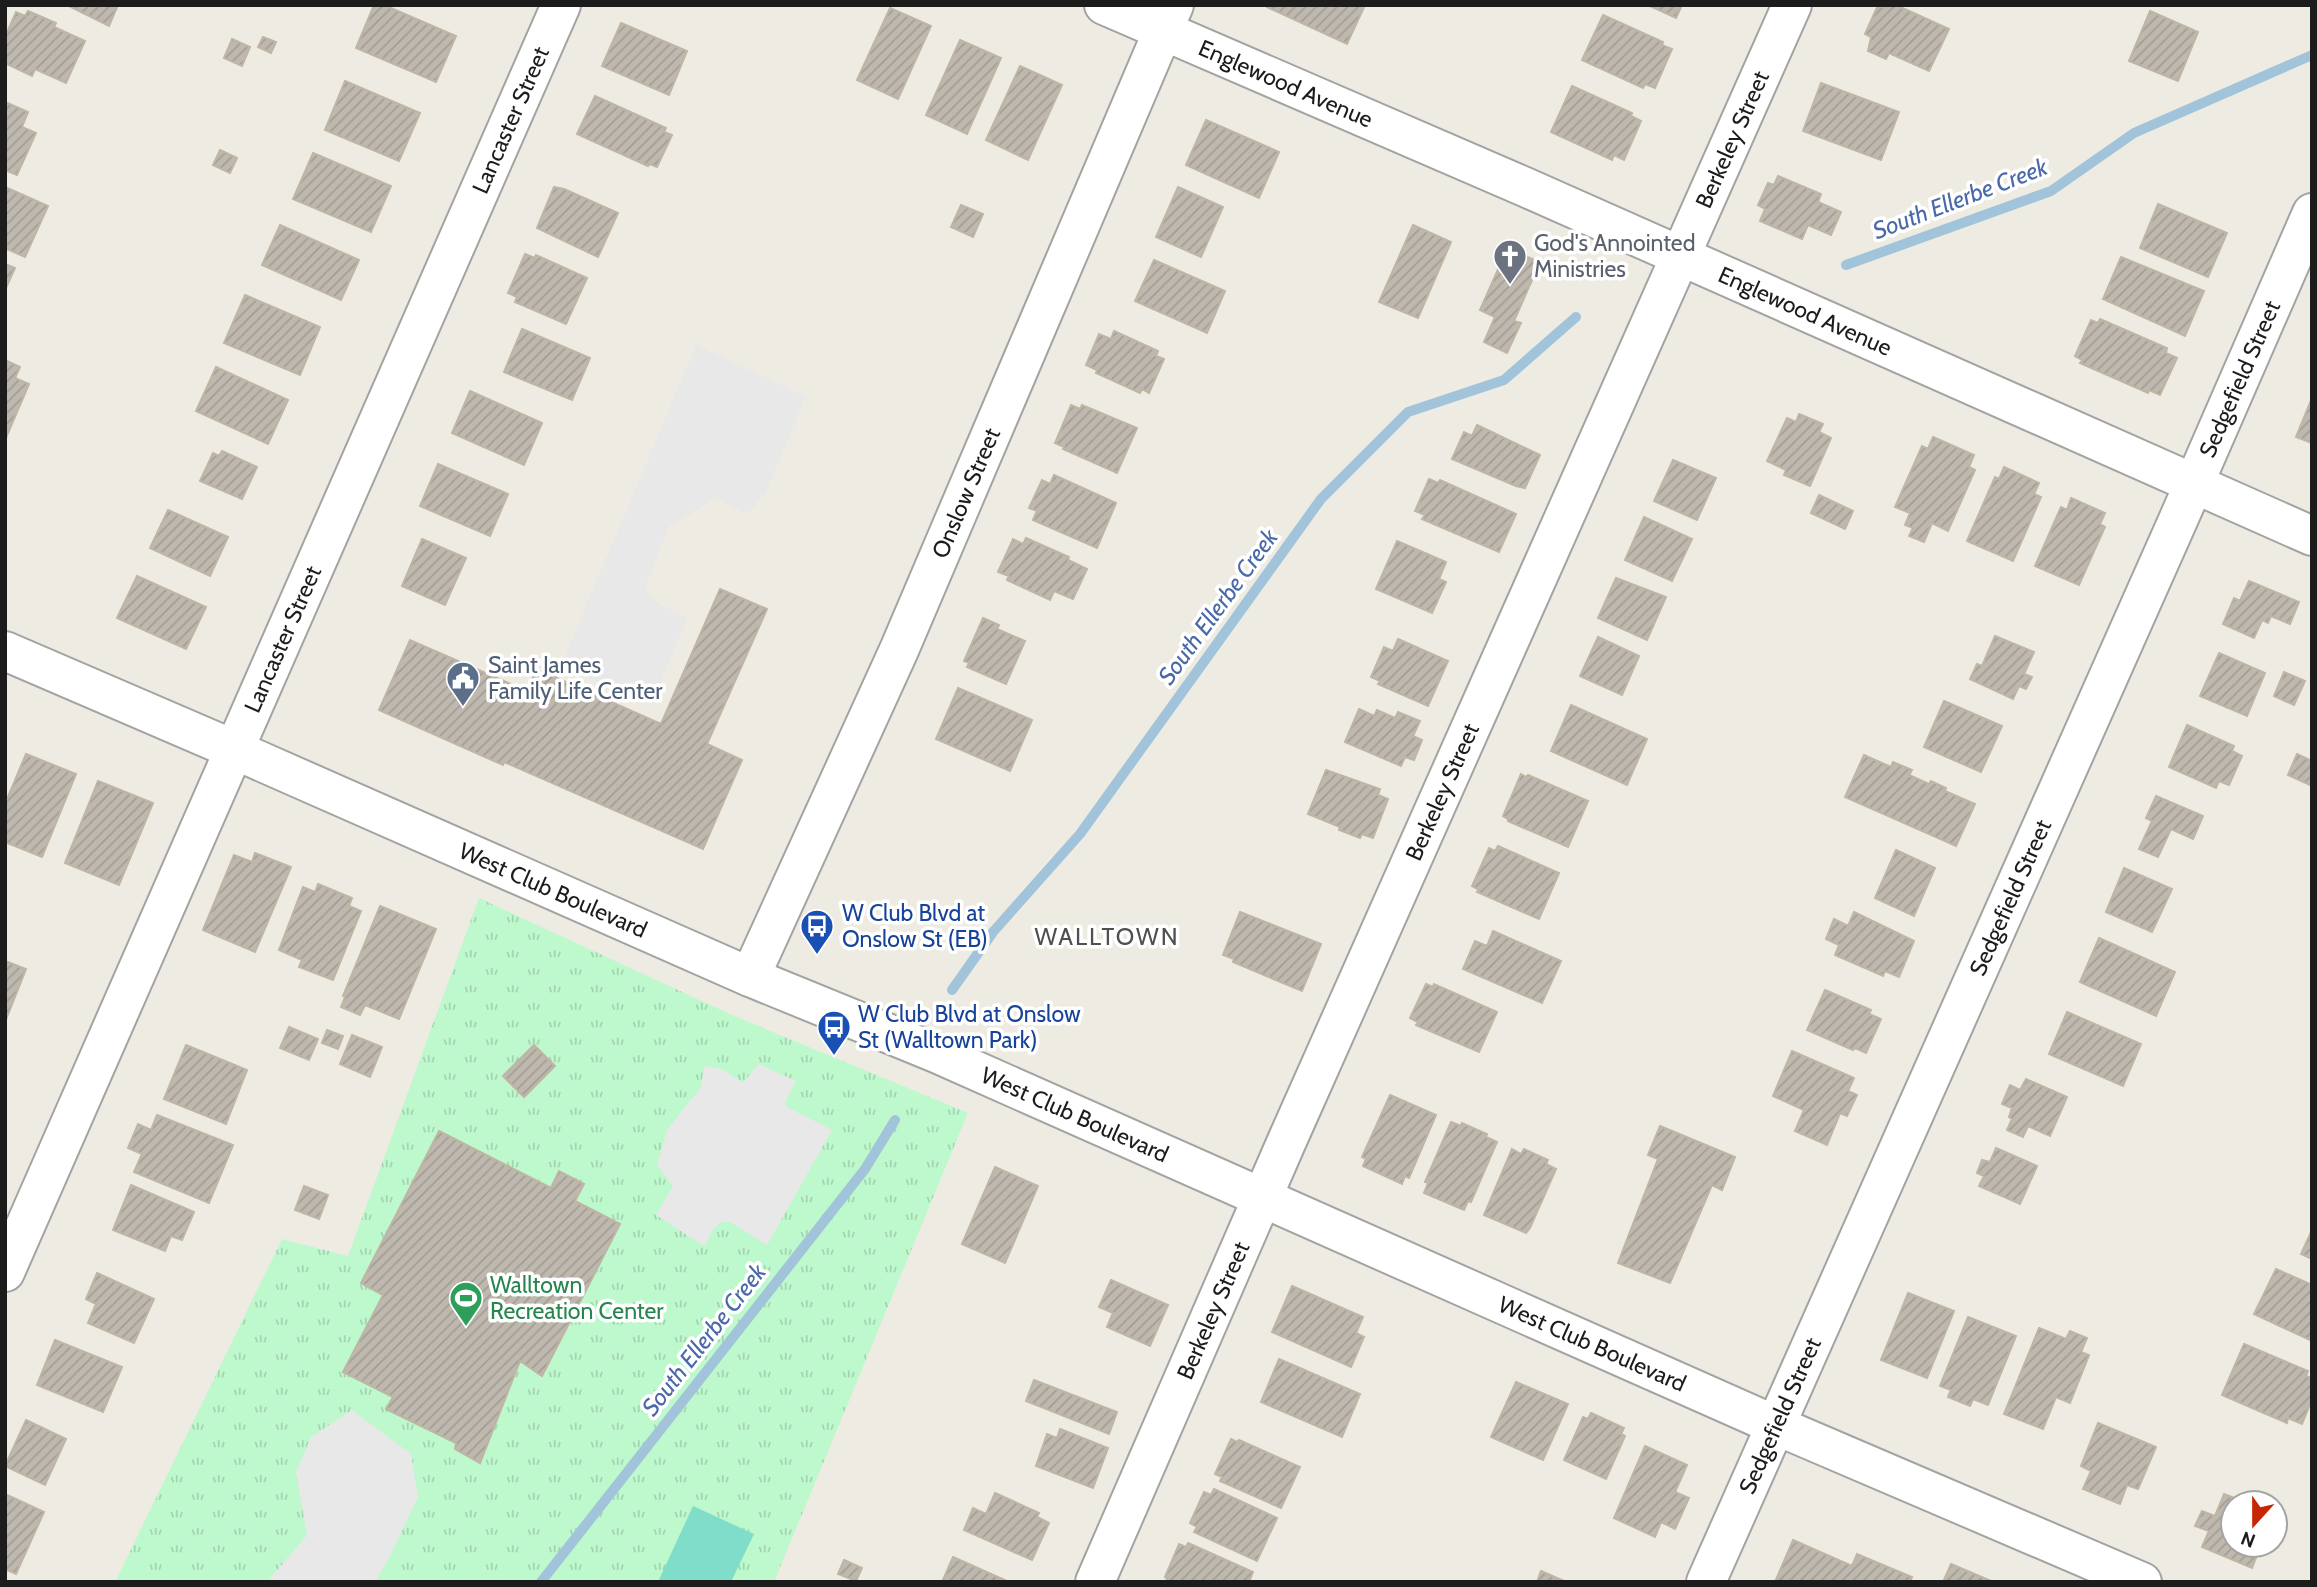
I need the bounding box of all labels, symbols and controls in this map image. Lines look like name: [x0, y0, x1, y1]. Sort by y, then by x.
street label: Englewood Avenue: [1194, 34, 1377, 134]
street label: Lancaster Street: [466, 42, 555, 198]
street label: Berkeley Street: [1689, 66, 1775, 212]
water label: South Ellerbe Creek: [1868, 152, 2052, 245]
place label: God's Annointed Ministries: [1534, 229, 1695, 283]
church icon: God's Annointed Ministries: [1491, 237, 1529, 286]
street label: Englewood Avenue: [1714, 261, 1896, 362]
street label: Sedgefield Street: [2193, 296, 2286, 462]
street label: Onslow Street: [926, 423, 1006, 562]
water label: South Ellerbe Creek: [1152, 523, 1284, 690]
street label: Lancaster Street: [238, 561, 327, 717]
place label: Saint James Family Life Center: [488, 651, 663, 705]
public building icon: Saint James Family Life Center: [444, 659, 482, 708]
street label: Berkeley Street: [1399, 719, 1485, 865]
street label: Sedgefield Street: [1963, 815, 2057, 980]
street label: West Club Boulevard: [455, 837, 651, 944]
place label: W Club Blvd at Onslow St (EB): [842, 899, 988, 953]
bus stop icon: W Club Blvd at Onslow St (EB): [798, 907, 836, 956]
district label: WALLTOWN: [1034, 922, 1180, 951]
place label: W Club Blvd at Onslow St (Walltown Park): [858, 1000, 1081, 1054]
bus stop icon: W Club Blvd at Onslow St (Walltown Park): [815, 1008, 853, 1057]
street label: West Club Boulevard: [977, 1061, 1173, 1168]
street label: Berkeley Street: [1171, 1237, 1255, 1384]
water label: South Ellerbe Creek: [635, 1257, 772, 1421]
place label: Walltown Recreation Center: [490, 1271, 664, 1325]
sports icon: Walltown Recreation Center: [447, 1279, 485, 1328]
street label: West Club Boulevard: [1494, 1290, 1690, 1398]
street label: Sedgefield Street: [1733, 1333, 1827, 1498]
north arrow: [2219, 1489, 2289, 1559]
text: N: [2238, 1526, 2258, 1553]

